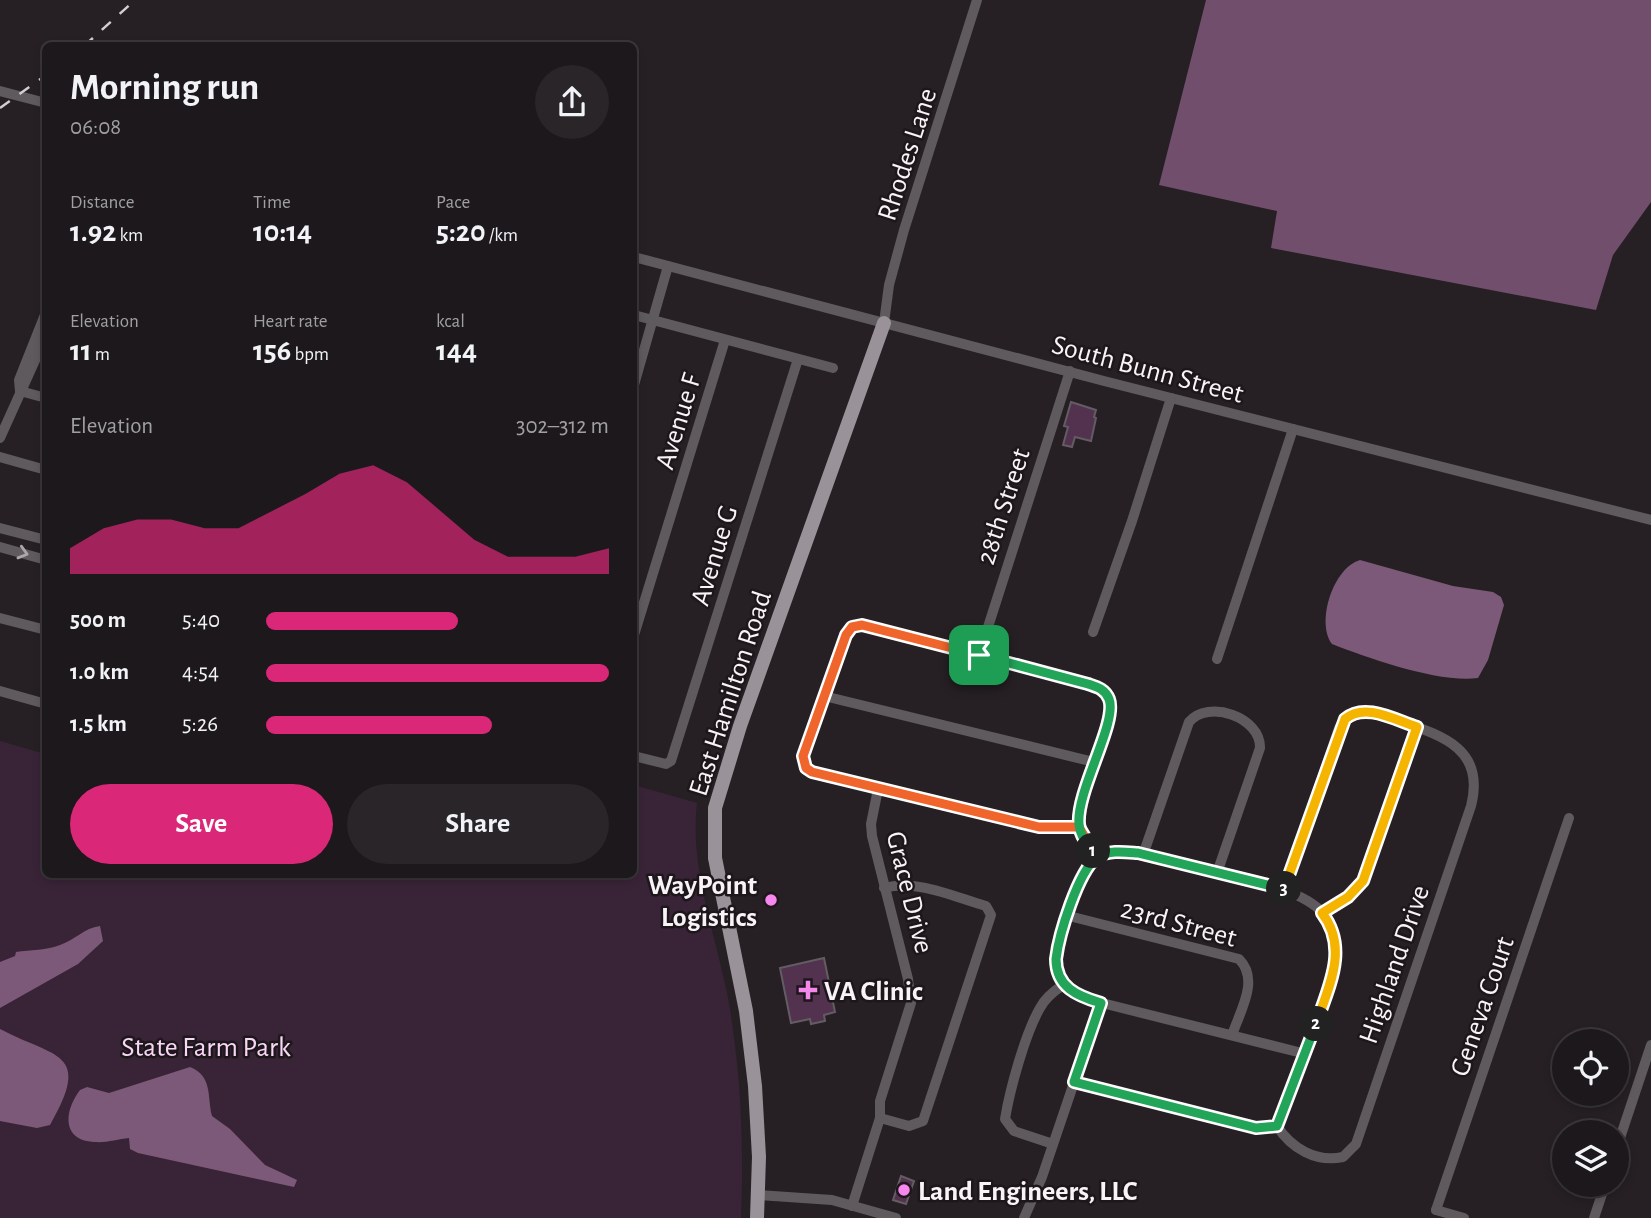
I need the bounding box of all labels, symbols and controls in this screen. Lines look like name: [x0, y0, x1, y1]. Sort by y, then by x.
button: share: [535, 65, 609, 139]
text: Morning run: [70, 69, 259, 107]
street label: Rhodes Lane: [873, 85, 942, 224]
text: 06:08: [70, 116, 121, 139]
text: Distance: [70, 193, 134, 212]
text: Time: [253, 193, 291, 212]
text: Pace: [436, 193, 470, 212]
text: 1.92: [70, 217, 116, 247]
text: 10:14: [253, 217, 312, 247]
text: 5:20: [436, 217, 486, 247]
text: km: [116, 226, 143, 245]
text: /km: [486, 226, 518, 245]
text: Elevation: [70, 312, 139, 331]
text: Heart rate: [253, 312, 328, 331]
text: kcal: [436, 312, 465, 331]
street label: South Bunn Street: [1049, 331, 1246, 409]
text: 11: [70, 336, 92, 366]
text: 156: [253, 336, 291, 366]
text: 144: [436, 336, 477, 366]
text: m: [92, 345, 110, 364]
text: bpm: [291, 345, 329, 364]
street label: Avenue F: [651, 370, 707, 473]
text: Elevation: [70, 415, 153, 438]
text: 302–312 m: [516, 415, 609, 438]
street label: 28th Street: [972, 445, 1036, 568]
street label: Avenue G: [686, 502, 743, 609]
one-way arrow: [17, 545, 29, 560]
street label: East Hamilton Road: [685, 588, 777, 800]
text: 500 m: [70, 609, 126, 632]
text: 5:40: [182, 609, 220, 632]
pin: [949, 625, 1009, 685]
icon: arrive: [960, 636, 998, 674]
text: 1.0 km: [70, 661, 129, 684]
text: 4:54: [182, 661, 219, 684]
text: 1.5 km: [70, 713, 127, 736]
text: 5:26: [182, 713, 218, 736]
button: Save: [70, 784, 333, 864]
button: Share: [347, 784, 609, 864]
street label: Grace Drive: [880, 829, 938, 956]
pin: 1: [1076, 834, 1110, 868]
text: 1: [1089, 841, 1096, 860]
place label: WayPoint Logistics: [648, 872, 758, 932]
pin: 3: [1266, 872, 1302, 906]
text: 3: [1279, 879, 1288, 898]
street label: Highland Drive: [1355, 882, 1435, 1047]
marker: WayPoint Logistics: [763, 892, 779, 908]
street label: 23rd Street: [1118, 895, 1239, 953]
street label: Geneva Court: [1446, 933, 1520, 1080]
place label: VA Clinic: [824, 978, 923, 1006]
marker: VA Clinic: [798, 980, 818, 1000]
pin: 2: [1298, 1006, 1334, 1042]
text: 2: [1311, 1014, 1320, 1033]
map controls: [1552, 1029, 1629, 1197]
button: locate: [1552, 1029, 1629, 1106]
park label: State Farm Park: [121, 1034, 291, 1062]
button: layers: [1552, 1120, 1629, 1197]
place label: Land Engineers, LLC: [918, 1178, 1138, 1206]
marker: Land Engineers, LLC: [896, 1182, 912, 1198]

